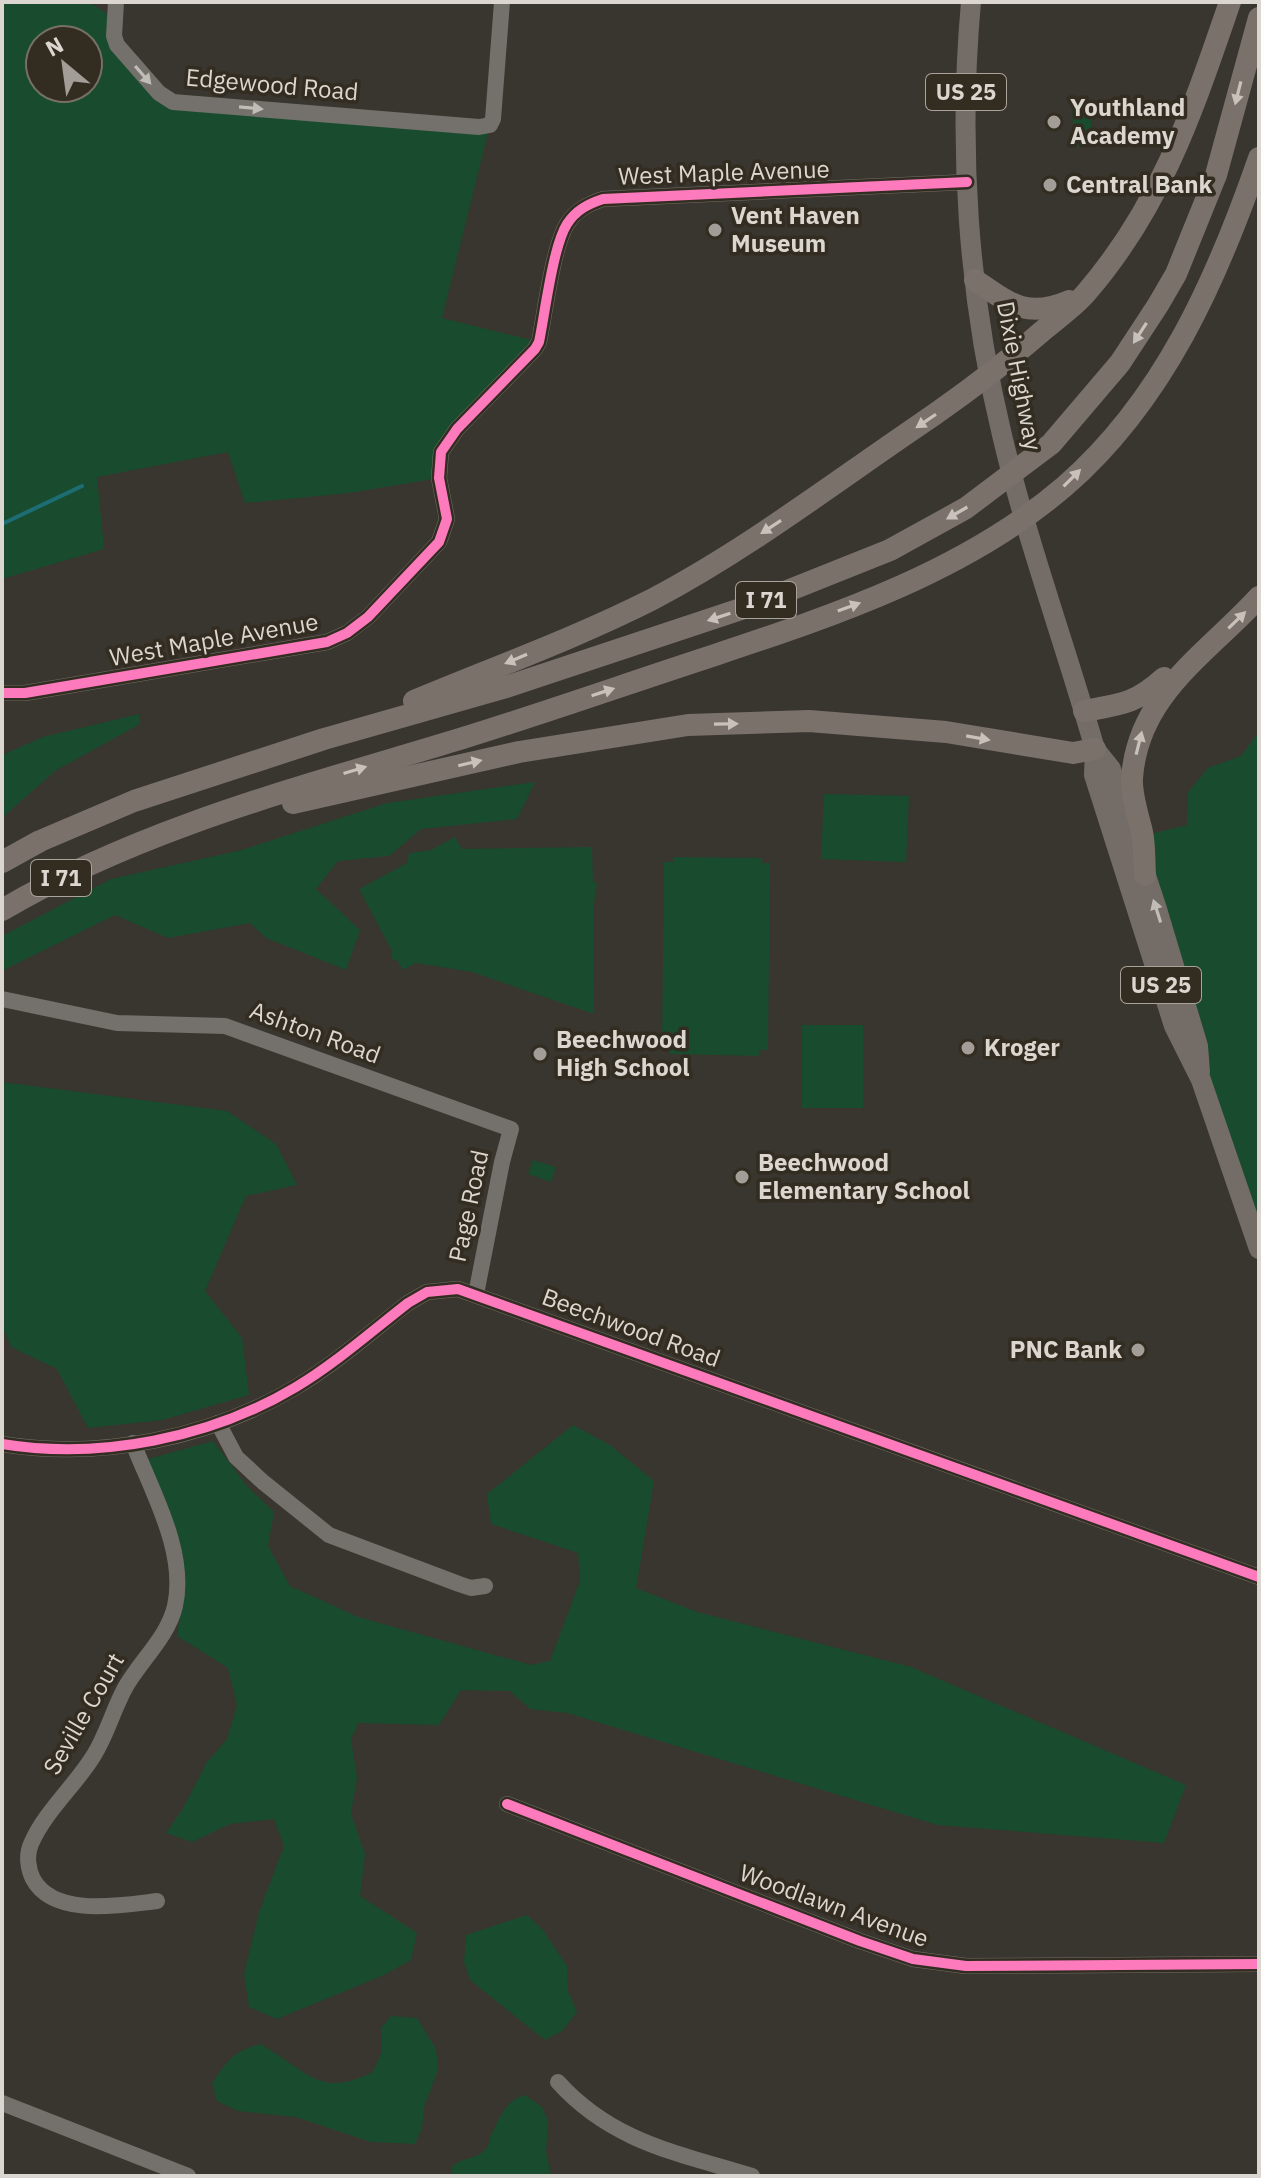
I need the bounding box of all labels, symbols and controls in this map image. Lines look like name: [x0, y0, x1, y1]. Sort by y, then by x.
north arrow: [24, 24, 104, 104]
text: N: [40, 30, 68, 63]
street label: Edgewood Road: [184, 61, 360, 107]
one-way arrow: [134, 66, 152, 85]
road number: US 25: [926, 74, 1006, 110]
one-way arrow: [1231, 81, 1244, 106]
place label: Youthland Academy: [1070, 91, 1185, 151]
one-way arrow: [239, 102, 264, 115]
marker: Youthland Academy: [1045, 113, 1063, 131]
street label: West Maple Avenue: [618, 152, 830, 192]
place label: Central Bank: [1066, 168, 1213, 200]
marker: Central Bank: [1041, 176, 1059, 194]
place label: Vent Haven Museum: [731, 199, 860, 259]
marker: Vent Haven Museum: [706, 221, 724, 239]
street label: Dixie Highway: [990, 299, 1050, 453]
one-way arrow: [1133, 322, 1148, 343]
one-way arrow: [915, 413, 936, 428]
one-way arrow: [1062, 469, 1081, 488]
one-way arrow: [945, 506, 968, 520]
one-way arrow: [761, 519, 782, 534]
road number: I 71: [736, 582, 796, 618]
one-way arrow: [837, 600, 861, 613]
street label: West Maple Avenue: [107, 605, 321, 673]
one-way arrow: [706, 611, 730, 623]
one-way arrow: [1227, 611, 1246, 629]
one-way arrow: [504, 652, 528, 665]
one-way arrow: [591, 685, 615, 697]
one-way arrow: [714, 717, 739, 730]
one-way arrow: [1134, 730, 1146, 755]
one-way arrow: [966, 732, 991, 745]
one-way arrow: [457, 756, 482, 769]
one-way arrow: [343, 763, 367, 776]
road number: I 71: [31, 860, 91, 896]
one-way arrow: [1151, 899, 1163, 923]
road number: US 25: [1121, 967, 1201, 1003]
street label: Ashton Road: [246, 994, 385, 1071]
place label: Beechwood High School: [556, 1023, 690, 1083]
place label: Kroger: [984, 1031, 1060, 1063]
marker: Kroger: [959, 1039, 977, 1057]
marker: Beechwood High School: [531, 1045, 549, 1063]
place label: Beechwood Elementary School: [758, 1146, 970, 1206]
street label: Page Road: [441, 1147, 495, 1265]
marker: Beechwood Elementary School: [733, 1168, 751, 1186]
street label: Beechwood Road: [538, 1280, 725, 1374]
place label: PNC Bank: [1010, 1333, 1122, 1365]
marker: PNC Bank: [1129, 1341, 1147, 1359]
street label: Seville Court: [35, 1647, 131, 1780]
street label: Woodlawn Avenue: [735, 1856, 933, 1954]

